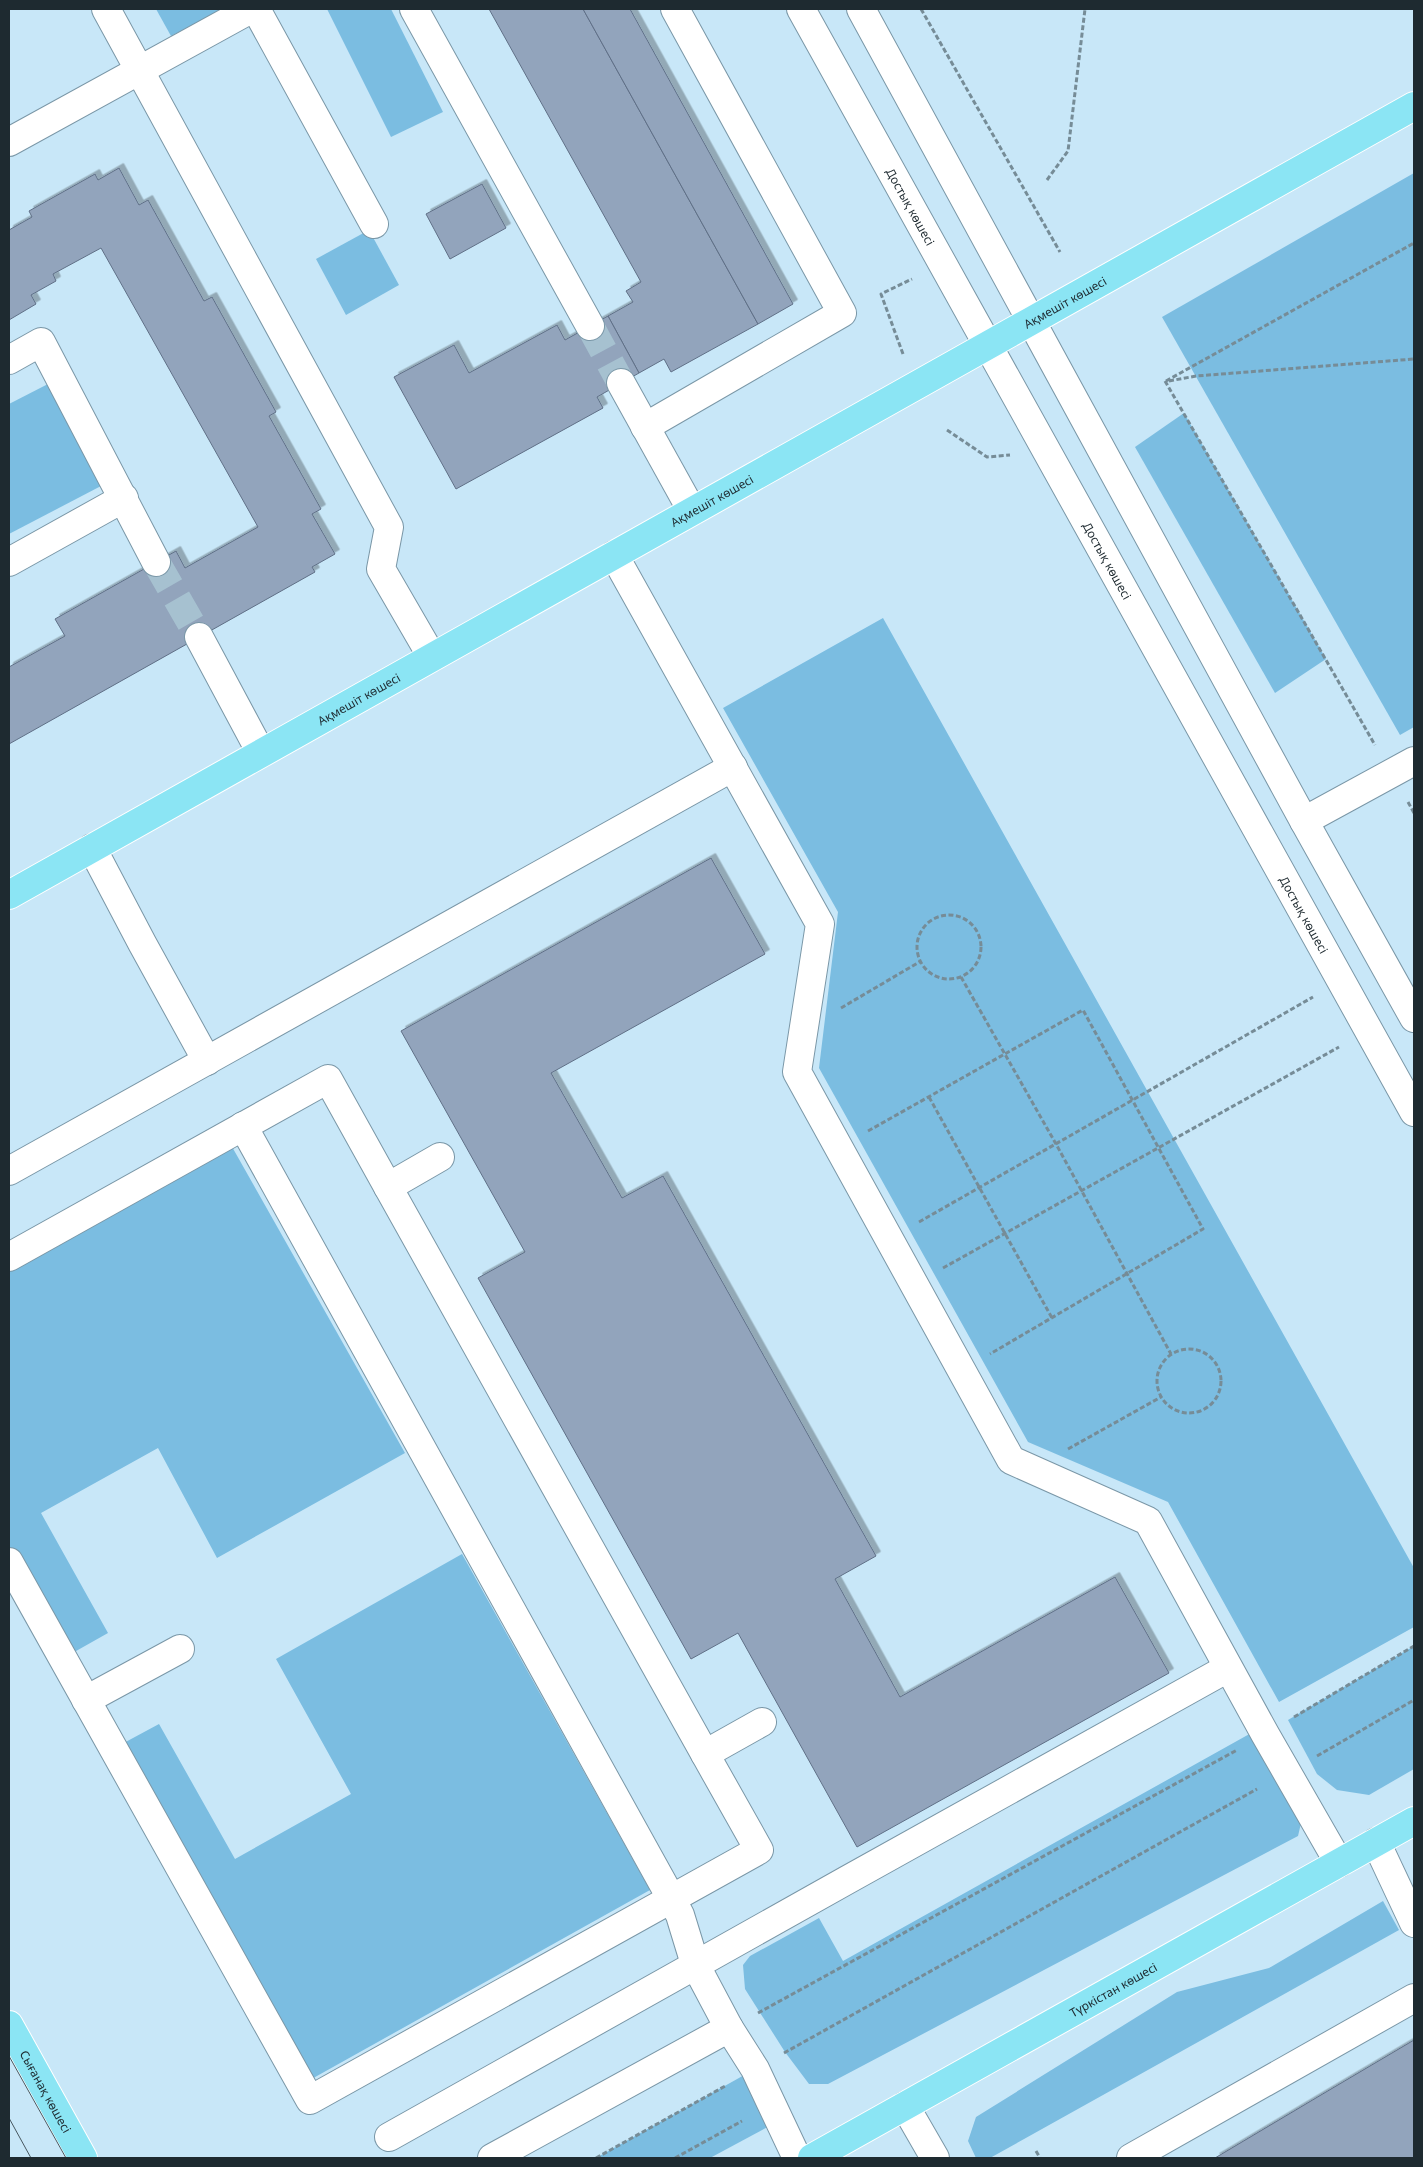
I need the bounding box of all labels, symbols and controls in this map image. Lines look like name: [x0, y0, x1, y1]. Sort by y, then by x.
street label: Достық көшесі: [882, 165, 939, 248]
street label: Ақмешіт көшесі: [1020, 272, 1109, 332]
street label: Ақмешіт көшесі: [667, 470, 756, 530]
street label: Достық көшесі: [1079, 519, 1136, 602]
street label: Ақмешіт көшесі: [314, 669, 403, 729]
street label: Достық көшесі: [1276, 873, 1333, 956]
street label: Түркістан көшесі: [1066, 1958, 1160, 2021]
street label: Сығанақ көшесі: [16, 2047, 76, 2136]

